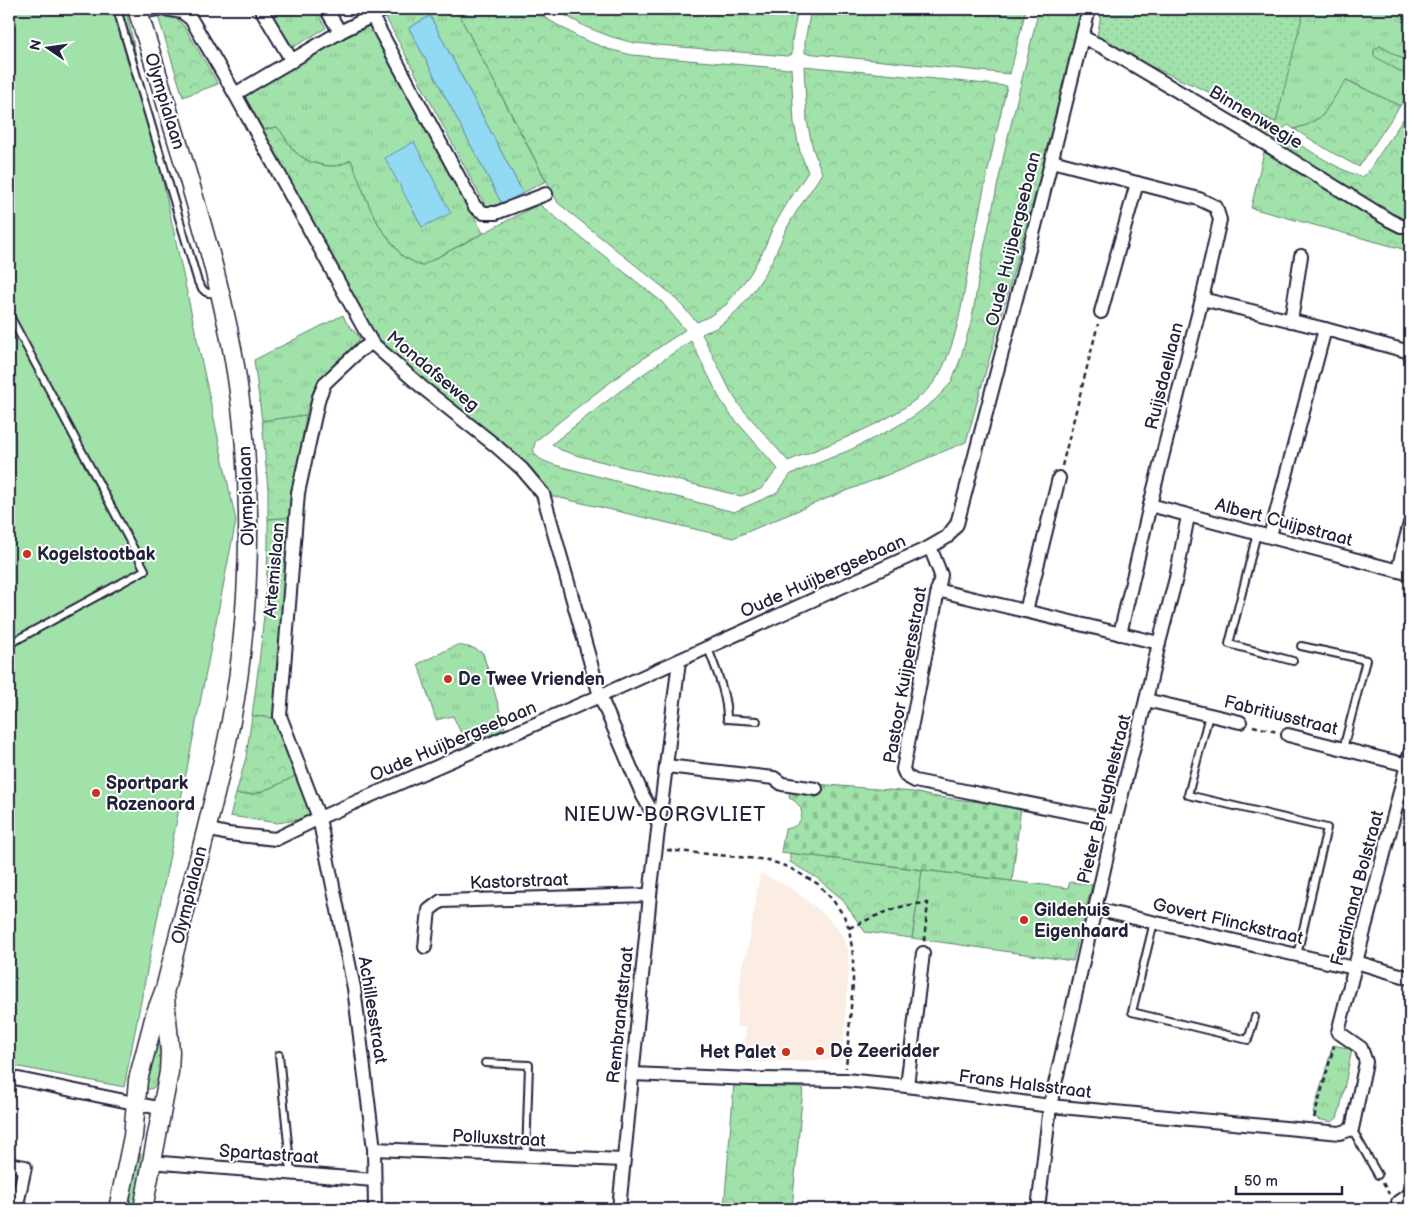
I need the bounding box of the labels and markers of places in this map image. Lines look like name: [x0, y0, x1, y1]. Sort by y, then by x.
place label: Kogelstootbak: [37, 544, 156, 565]
marker: Kogelstootbak: [21, 548, 33, 560]
place label: De Twee Vrienden: [458, 669, 605, 690]
marker: De Twee Vrienden: [442, 673, 454, 685]
place label: Sportpark Rozenoord: [106, 773, 195, 815]
marker: Sportpark Rozenoord: [90, 787, 102, 799]
place label: Gildehuis Eigenhaard: [1034, 900, 1128, 942]
marker: Gildehuis Eigenhaard: [1018, 914, 1030, 926]
place label: De Zeeridder: [830, 1041, 940, 1062]
place label: Het Palet: [700, 1042, 776, 1063]
marker: De Zeeridder: [814, 1045, 826, 1057]
marker: Het Palet: [780, 1046, 792, 1058]

